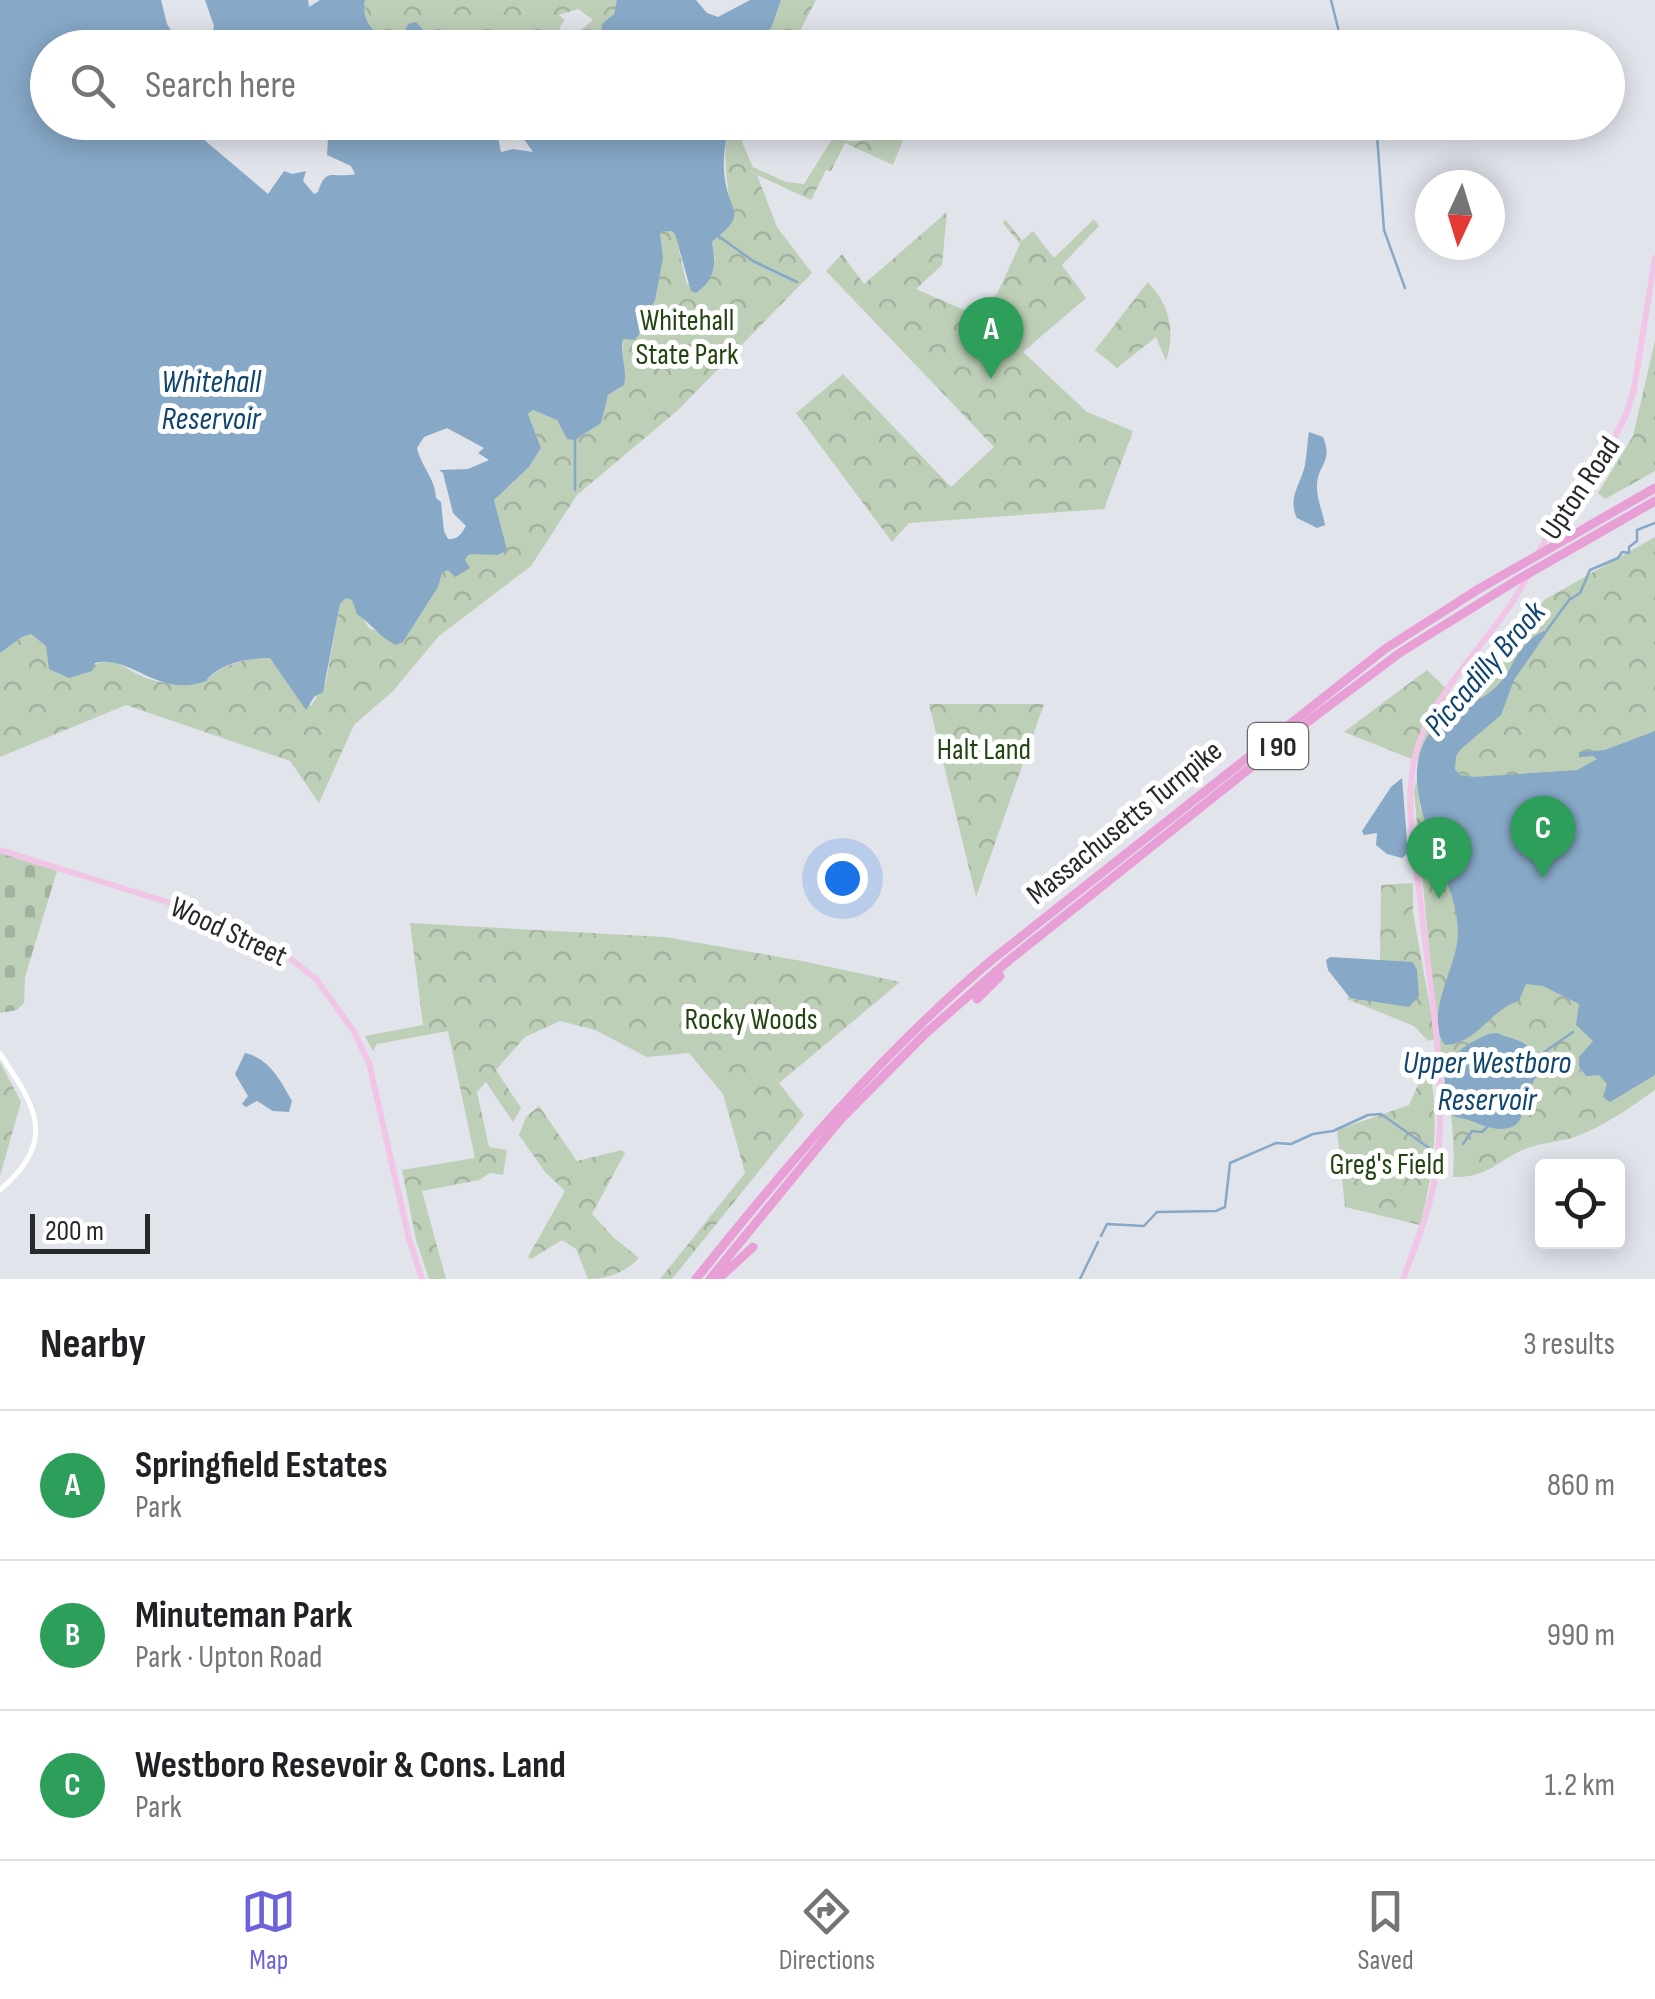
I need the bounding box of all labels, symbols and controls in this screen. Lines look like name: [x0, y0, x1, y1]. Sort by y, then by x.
search box: [30, 30, 1625, 140]
icon: search: [65, 58, 120, 113]
text: Search here: [145, 63, 296, 108]
north arrow: [1415, 170, 1505, 260]
pin: A: [958, 296, 1024, 379]
park label: Whitehall State Park: [635, 303, 739, 373]
water label: Whitehall Reservoir: [161, 363, 262, 439]
street label: Upton Road: [1533, 430, 1628, 547]
water label: Piccadilly Brook: [1416, 593, 1555, 744]
road number: I 90: [1248, 723, 1308, 769]
park label: Halt Land: [937, 732, 1031, 768]
street label: Massachusetts Turnpike: [1020, 733, 1230, 913]
pin: C: [1510, 796, 1576, 878]
pin: B: [1406, 816, 1472, 899]
your location: [817, 853, 868, 904]
street label: Wood Street: [165, 889, 293, 975]
park label: Rocky Woods: [685, 1002, 817, 1038]
water label: Upper Westboro Reservoir: [1403, 1044, 1571, 1120]
park label: Greg's Field: [1330, 1147, 1445, 1183]
map controls: [1535, 1159, 1625, 1249]
button: locate: [1535, 1159, 1625, 1249]
scale bar: [30, 1209, 150, 1254]
text: 200 m: [45, 1215, 104, 1248]
text: Nearby: [40, 1319, 146, 1370]
text: 3 results: [1523, 1325, 1615, 1364]
text: Springfield Estates: [135, 1443, 388, 1488]
text: A: [65, 1466, 80, 1505]
text: 860 m: [1547, 1466, 1615, 1505]
text: Park: [135, 1488, 182, 1527]
text: Minuteman Park: [135, 1593, 352, 1638]
text: B: [65, 1616, 80, 1655]
text: 990 m: [1547, 1616, 1615, 1655]
text: Park · Upton Road: [135, 1638, 322, 1677]
text: Westboro Resevoir & Cons. Land: [135, 1743, 566, 1788]
text: C: [64, 1766, 81, 1805]
text: 1.2 km: [1545, 1766, 1615, 1805]
text: Park: [135, 1788, 182, 1827]
tab: Map: [241, 1884, 296, 1977]
tab: Directions: [779, 1884, 875, 1977]
tab: Saved: [1358, 1884, 1414, 1977]

